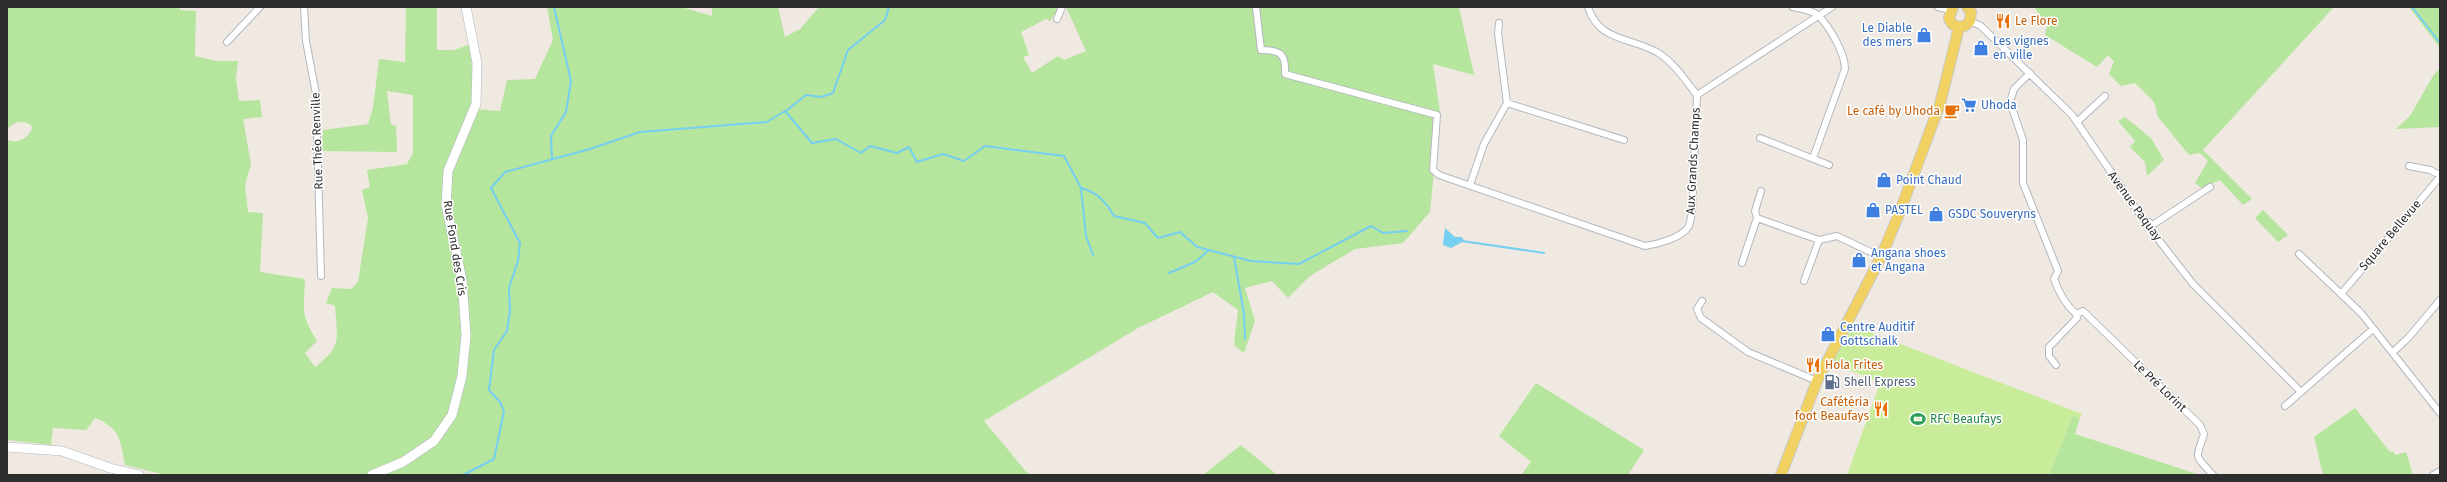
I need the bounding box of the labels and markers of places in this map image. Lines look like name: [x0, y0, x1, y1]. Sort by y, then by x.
restaurant icon: Le Flore: [1994, 12, 2012, 30]
place label: Le Flore: [2015, 14, 2057, 28]
place label: Le Diable des mers: [1862, 21, 1912, 49]
shop icon: Le Diable des mers: [1915, 26, 1933, 44]
place label: Les vignes en ville: [1993, 34, 2049, 62]
shop icon: Les vignes en ville: [1972, 39, 1990, 57]
supermarket icon: Uhoda: [1960, 96, 1978, 114]
place label: Uhoda: [1981, 98, 2017, 112]
cafe icon: Le café by Uhoda: [1943, 102, 1961, 120]
place label: Le café by Uhoda: [1847, 104, 1940, 118]
shop icon: Point Chaud: [1875, 171, 1893, 189]
place label: Point Chaud: [1896, 173, 1962, 187]
shop icon: PASTEL: [1864, 201, 1882, 219]
place label: PASTEL: [1885, 203, 1923, 217]
shop icon: GSDC Souveryns: [1927, 205, 1945, 223]
place label: GSDC Souveryns: [1948, 207, 2036, 221]
place label: Angana shoes et Angana: [1871, 246, 1946, 274]
shop icon: Angana shoes et Angana: [1850, 251, 1868, 269]
place label: Centre Auditif Gottschalk: [1840, 320, 1916, 348]
shop icon: Centre Auditif Gottschalk: [1819, 325, 1837, 343]
restaurant icon: Hola Frites: [1804, 356, 1822, 374]
place label: Hola Frites: [1825, 358, 1884, 372]
fuel station icon: Shell Express: [1823, 373, 1841, 391]
place label: Shell Express: [1844, 375, 1916, 389]
place label: Cafétéria foot Beaufays: [1795, 395, 1869, 423]
restaurant icon: Cafétéria foot Beaufays: [1872, 400, 1890, 418]
sports icon: RFC Beaufays: [1909, 410, 1927, 428]
place label: RFC Beaufays: [1930, 412, 2002, 426]

